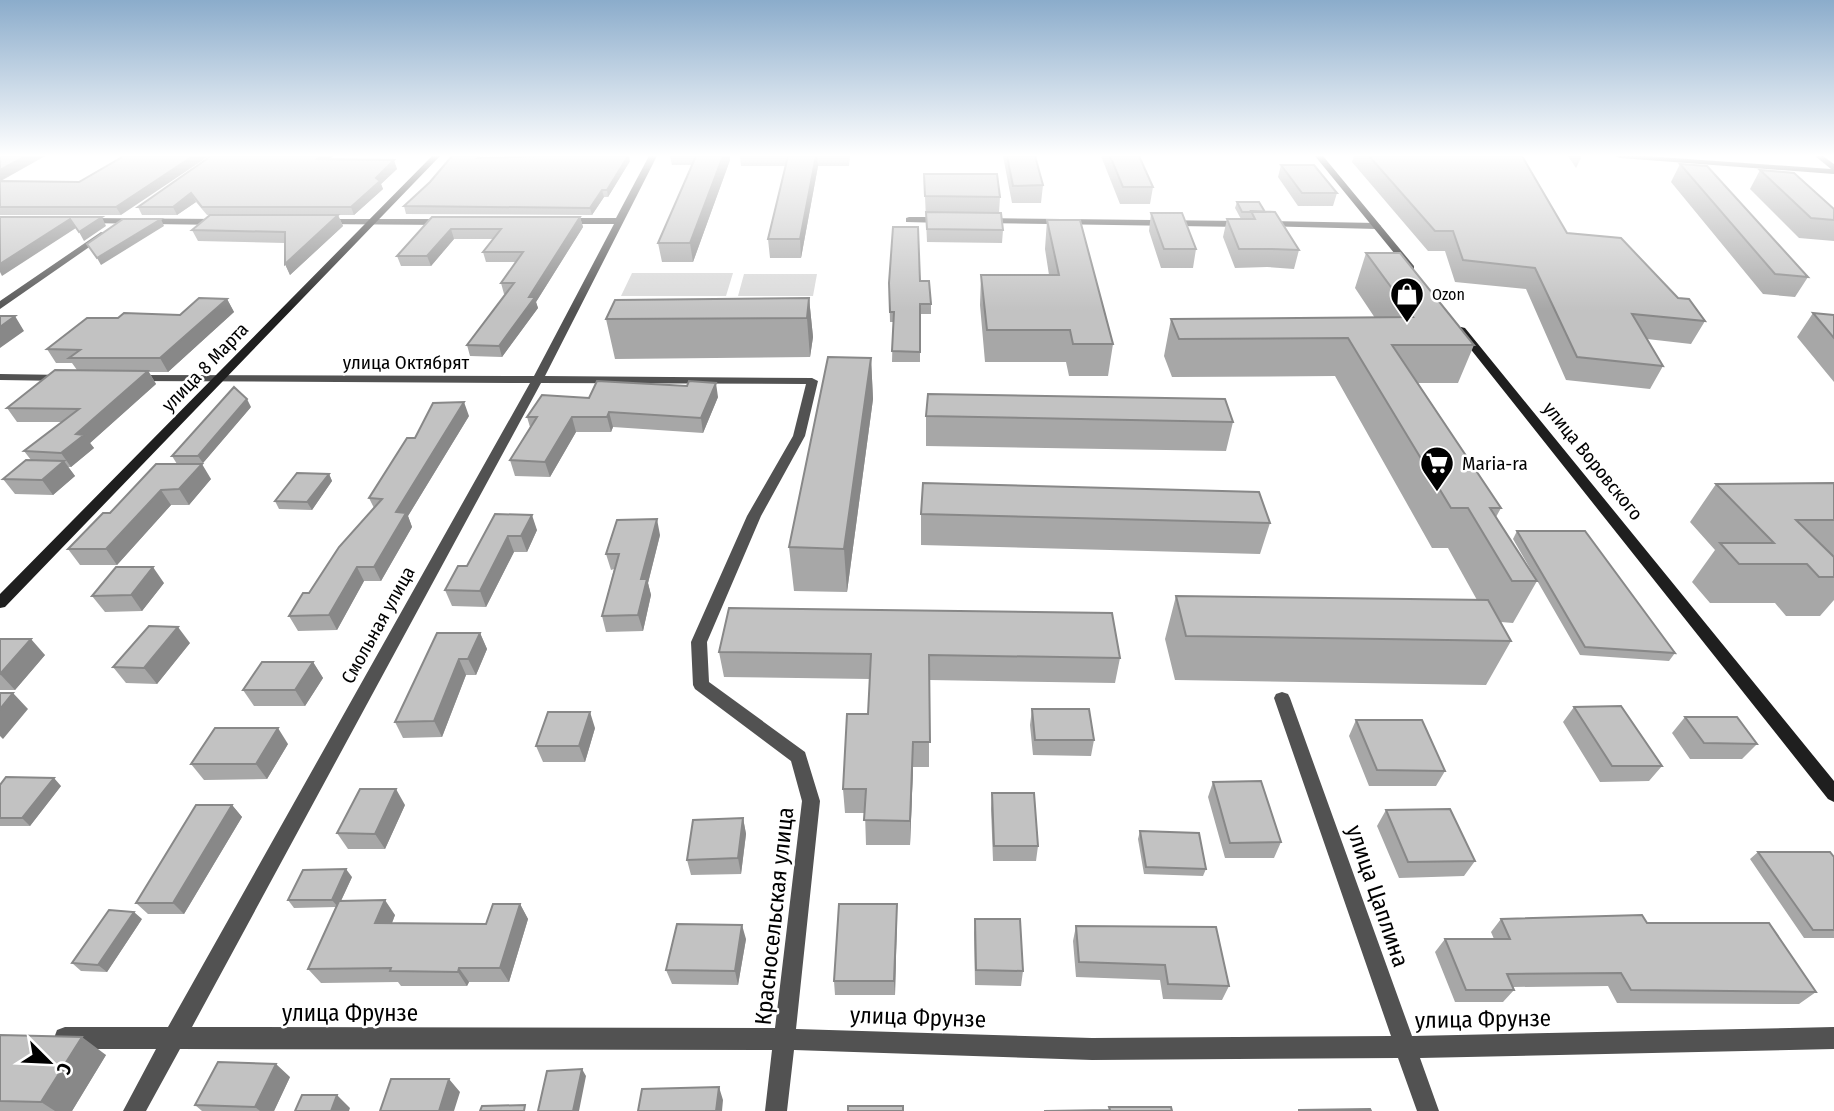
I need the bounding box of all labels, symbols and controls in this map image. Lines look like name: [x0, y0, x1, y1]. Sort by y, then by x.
shop icon: Ozon: [1388, 275, 1426, 324]
place label: Ozon: [1432, 285, 1465, 304]
street label: улица 8 Марта: [157, 318, 253, 416]
street label: улица Октябрят: [343, 351, 470, 374]
street label: улица Воровского: [1538, 397, 1648, 525]
supermarket icon: Maria-ra: [1418, 444, 1456, 493]
place label: Maria-ra: [1462, 452, 1528, 475]
street label: Смольная улица: [336, 562, 420, 688]
street label: Красносельская улица: [749, 806, 799, 1026]
street label: улица Цаплина: [1341, 821, 1415, 971]
street label: улица Фрунзе: [282, 999, 418, 1027]
street label: улица Фрунзе: [849, 1001, 987, 1033]
street label: улица Фрунзе: [1415, 1004, 1551, 1034]
north arrow: [14, 1027, 84, 1097]
text: С: [52, 1059, 77, 1078]

